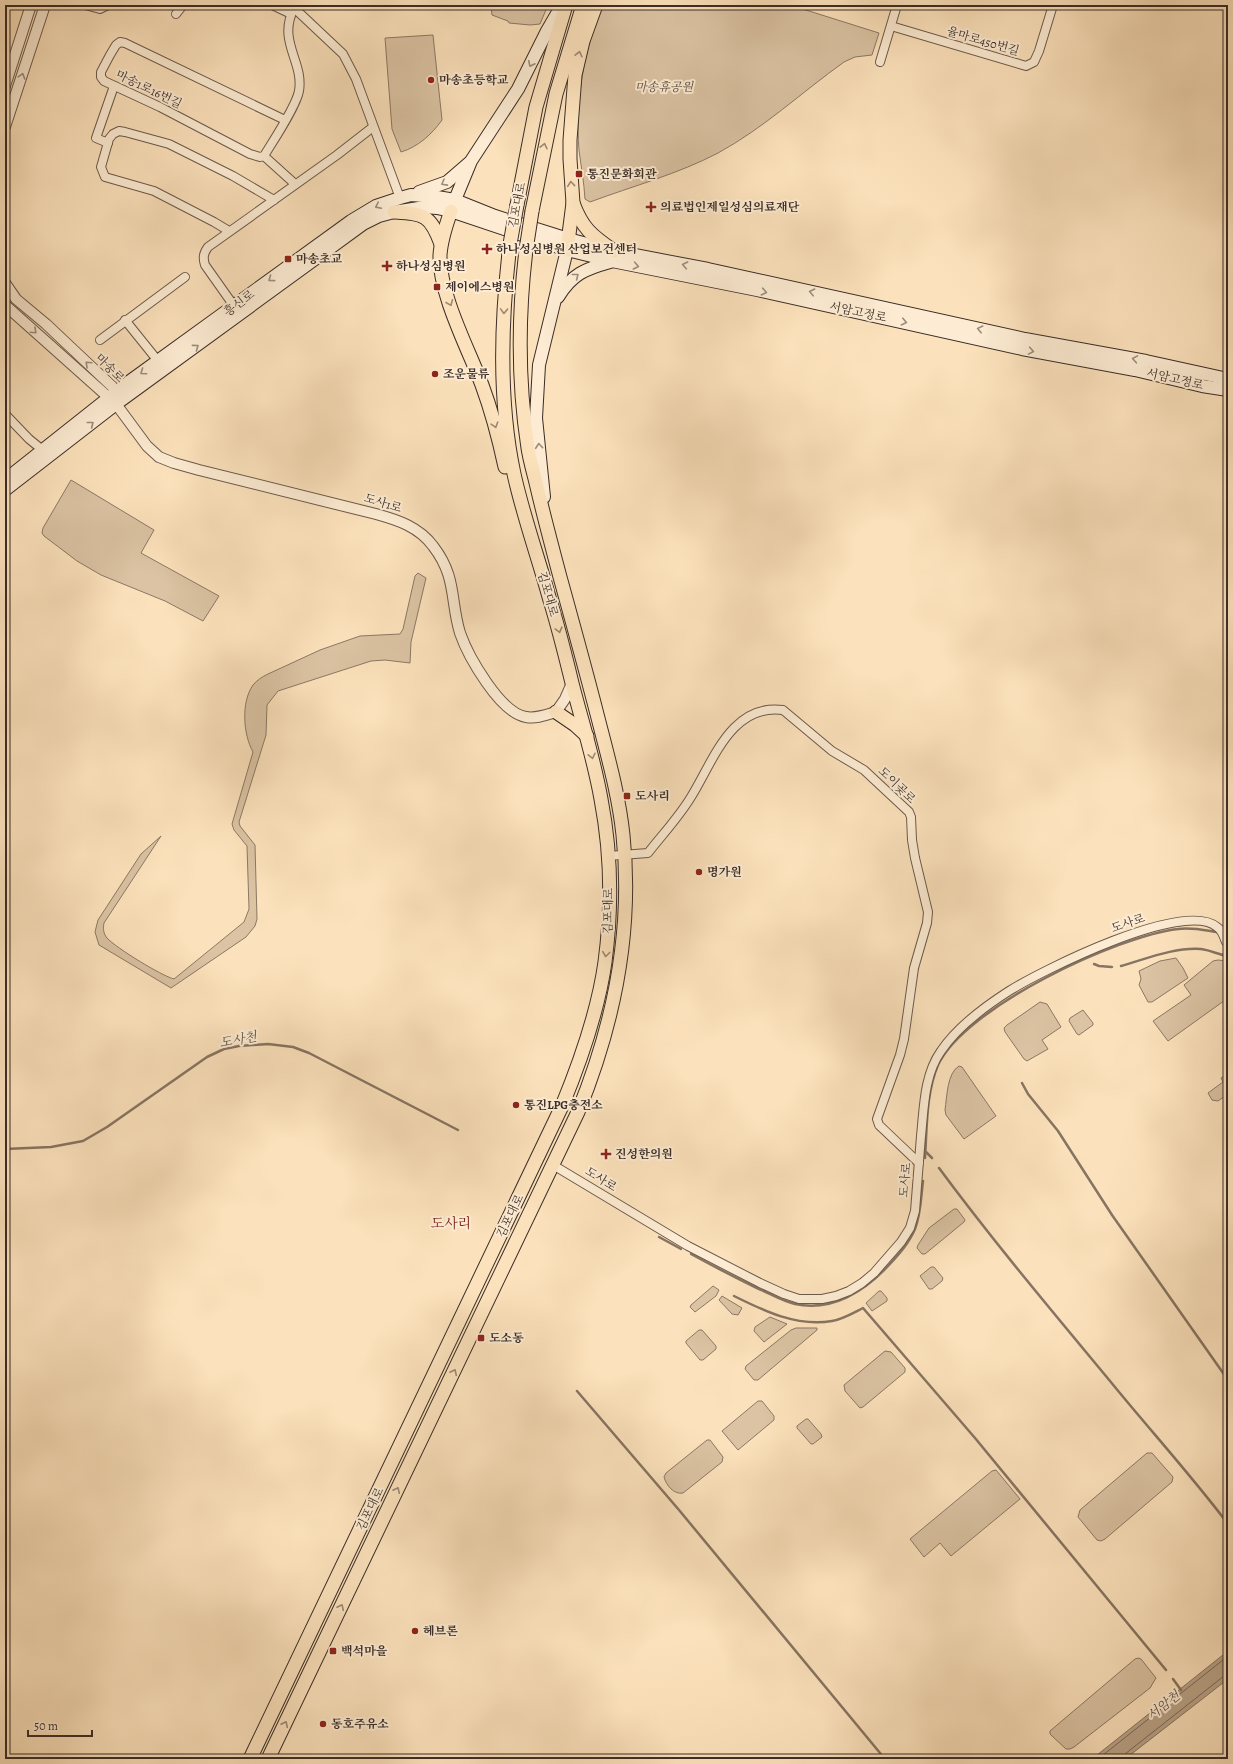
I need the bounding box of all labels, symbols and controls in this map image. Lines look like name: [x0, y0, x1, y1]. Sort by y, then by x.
street label: 율마로450번길: [945, 23, 1021, 59]
one-way arrow: [575, 51, 583, 58]
one-way arrow: [528, 60, 536, 67]
street label: 마송1로16번길: [113, 66, 185, 112]
place label: 마송초등학교: [439, 72, 509, 88]
one-way arrow: [17, 73, 26, 80]
marker: 마송초등학교: [426, 75, 436, 85]
park label: 마송휴공원: [635, 79, 694, 95]
one-way arrow: [540, 142, 548, 149]
place label: 통진문화회관: [587, 166, 657, 182]
marker: 통진문화회관: [574, 169, 584, 179]
one-way arrow: [441, 178, 448, 185]
street label: 김포대로: [505, 180, 529, 229]
one-way arrow: [567, 181, 576, 187]
place label: 의료법인제일성심의료재단: [660, 199, 800, 215]
one-way arrow: [375, 201, 382, 209]
marker: 의료법인제일성심의료재단: [645, 201, 657, 213]
place label: 하나성심병원 산업보건센터: [496, 241, 637, 257]
marker: 하나성심병원 산업보건센터: [481, 243, 493, 255]
place label: 마송초교: [296, 251, 343, 267]
marker: 마송초교: [283, 254, 293, 264]
place label: 하나성심병원: [396, 258, 466, 274]
marker: 하나성심병원: [381, 260, 393, 272]
one-way arrow: [682, 261, 688, 269]
one-way arrow: [633, 262, 639, 270]
one-way arrow: [268, 274, 275, 282]
one-way arrow: [571, 274, 578, 281]
place label: 제이에스병원: [445, 279, 515, 295]
marker: 제이에스병원: [432, 282, 442, 292]
street label: 흥신로: [220, 286, 258, 320]
one-way arrow: [761, 287, 767, 295]
one-way arrow: [809, 288, 815, 297]
street label: 서암고정로: [828, 298, 888, 326]
one-way arrow: [445, 300, 453, 307]
one-way arrow: [499, 308, 508, 314]
one-way arrow: [901, 318, 908, 326]
one-way arrow: [977, 325, 983, 333]
one-way arrow: [29, 326, 37, 334]
one-way arrow: [192, 344, 199, 351]
one-way arrow: [1028, 346, 1034, 355]
street label: 마송로: [92, 350, 128, 386]
one-way arrow: [1132, 355, 1138, 364]
one-way arrow: [85, 361, 93, 369]
street label: 서암고정로: [1145, 365, 1205, 393]
place label: 조운물류: [443, 366, 490, 382]
one-way arrow: [140, 367, 147, 375]
marker: 조운물류: [430, 369, 440, 379]
one-way arrow: [87, 421, 94, 428]
one-way arrow: [490, 421, 499, 428]
one-way arrow: [535, 443, 544, 449]
street label: 도사1로: [362, 490, 404, 516]
street label: 김포대로: [534, 570, 562, 619]
one-way arrow: [554, 626, 563, 633]
one-way arrow: [587, 753, 595, 759]
street label: 도이곶로: [875, 763, 920, 807]
place label: 도사리: [635, 788, 670, 804]
marker: 도사리: [622, 791, 632, 801]
place label: 명가원: [707, 864, 742, 880]
marker: 명가원: [694, 867, 704, 877]
street label: 김포대로: [600, 887, 616, 934]
street label: 도사로: [1109, 910, 1147, 936]
one-way arrow: [602, 951, 611, 957]
water label: 도사천: [218, 1028, 260, 1051]
place label: 통진LPG충전소: [524, 1097, 603, 1113]
marker: 통진LPG충전소: [511, 1100, 521, 1110]
place label: 진성한의원: [615, 1146, 673, 1162]
marker: 진성한의원: [600, 1148, 612, 1160]
street label: 도사로: [896, 1162, 915, 1198]
street label: 도사로: [582, 1163, 620, 1195]
street label: 김포대로: [493, 1191, 528, 1240]
district label: 도사리: [431, 1214, 471, 1233]
place label: 도소동: [489, 1330, 524, 1346]
marker: 도소동: [476, 1333, 486, 1343]
one-way arrow: [449, 1369, 457, 1377]
street label: 김포대로: [353, 1484, 388, 1533]
one-way arrow: [392, 1486, 400, 1494]
one-way arrow: [336, 1603, 344, 1611]
place label: 헤브론: [423, 1623, 458, 1639]
marker: 헤브론: [410, 1626, 420, 1636]
place label: 백석마을: [341, 1643, 388, 1659]
marker: 백석마을: [328, 1646, 338, 1656]
water label: 서암천: [1143, 1686, 1185, 1724]
scale bar: [28, 1712, 92, 1738]
place label: 동호주유소: [331, 1716, 389, 1732]
text: 50 m: [34, 1718, 58, 1734]
marker: 동호주유소: [318, 1719, 328, 1729]
one-way arrow: [280, 1721, 288, 1728]

